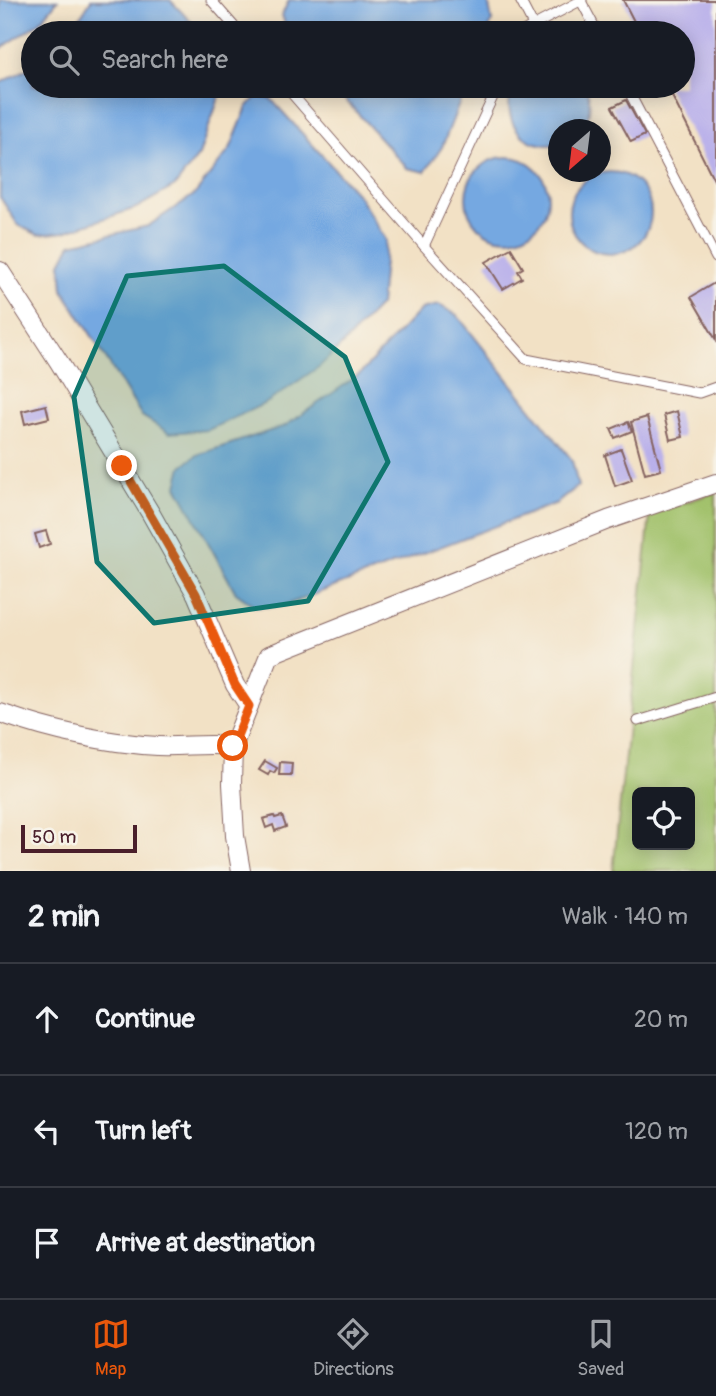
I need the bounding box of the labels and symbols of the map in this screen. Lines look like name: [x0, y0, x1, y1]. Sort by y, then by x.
north arrow: [548, 119, 611, 182]
route end: [106, 450, 137, 481]
route start: [217, 730, 248, 761]
scale bar: [21, 822, 136, 854]

